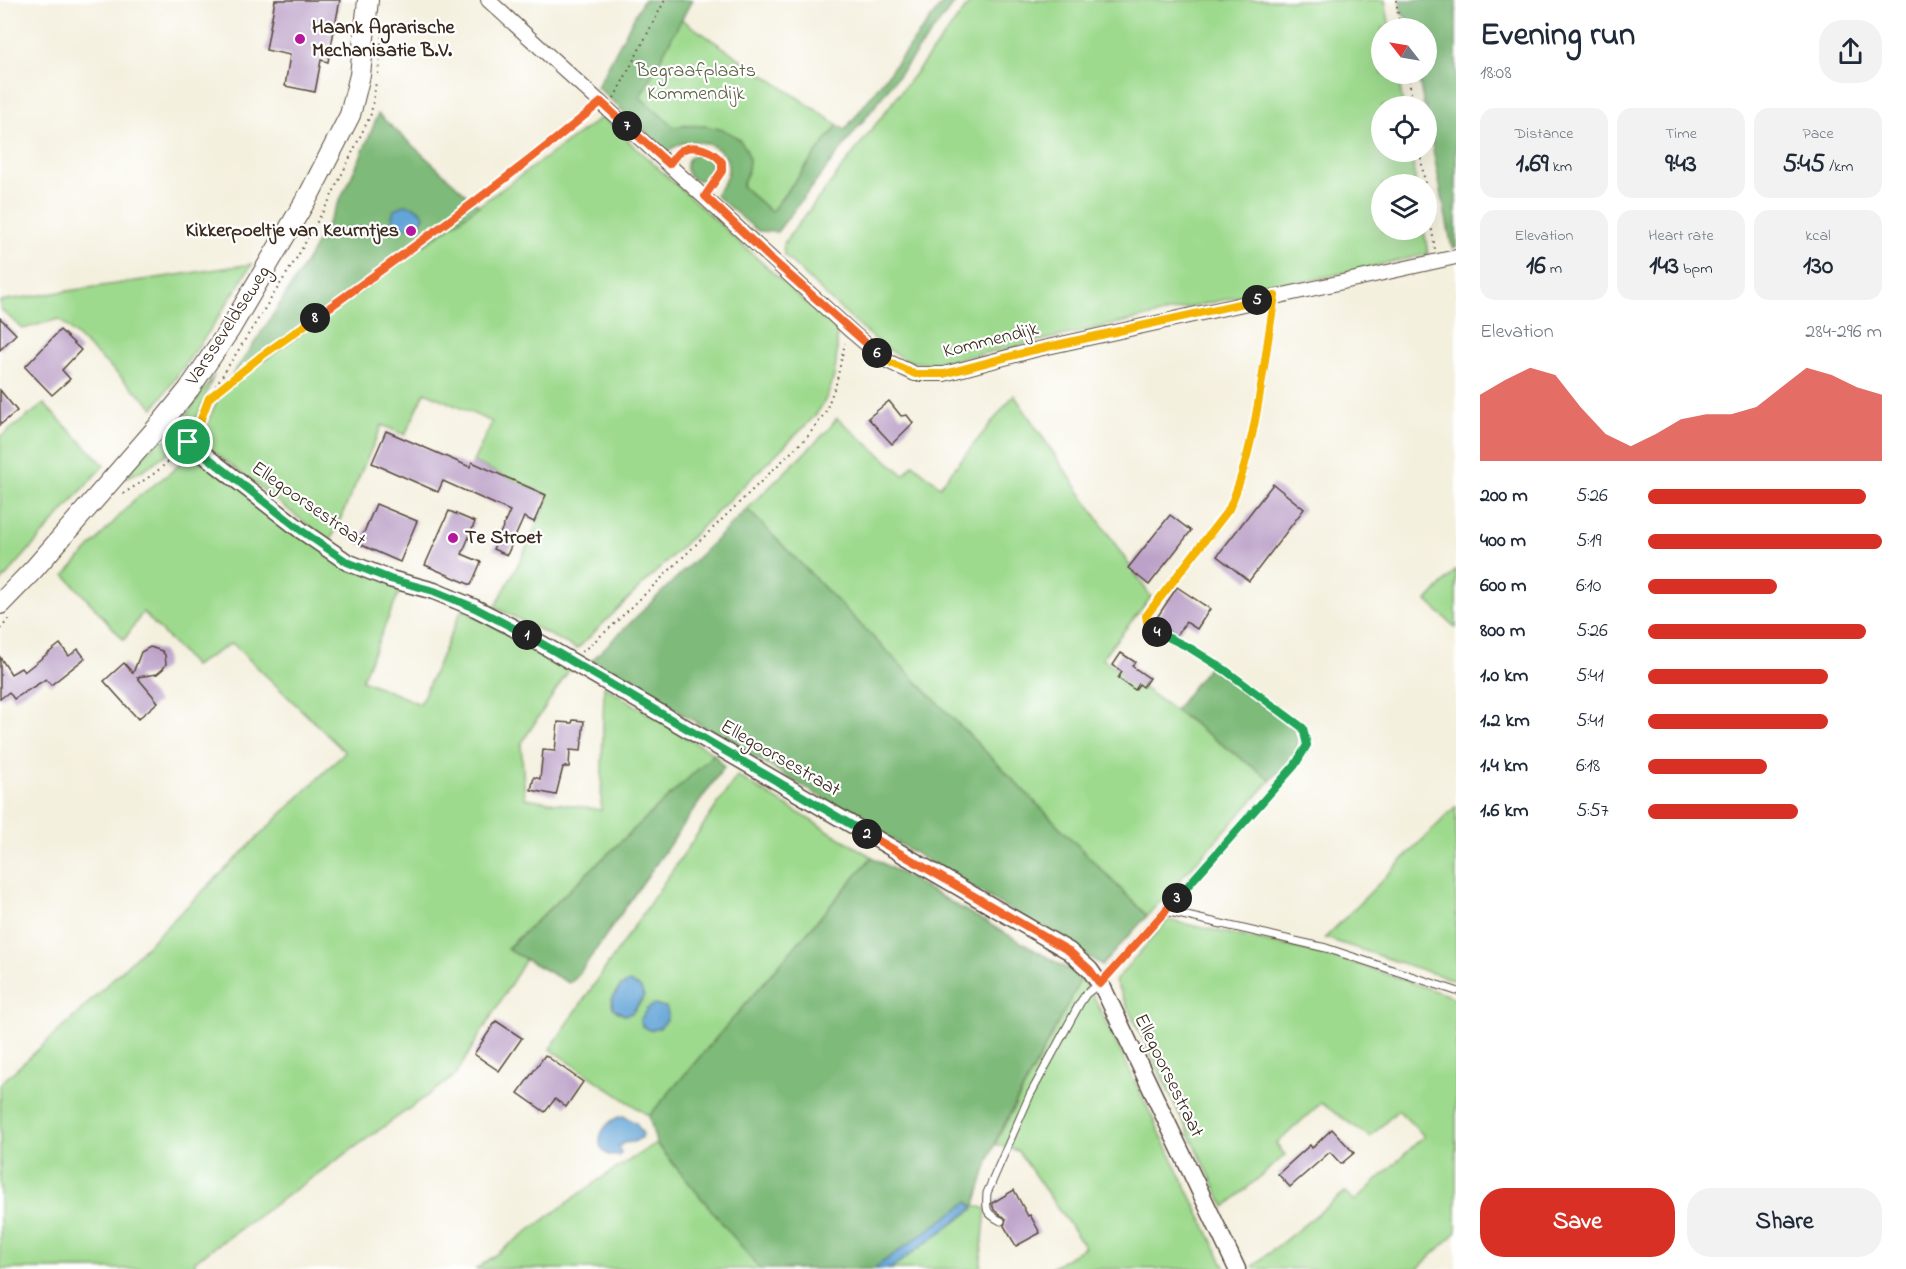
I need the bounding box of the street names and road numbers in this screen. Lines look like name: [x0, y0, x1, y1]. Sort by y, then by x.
street label: Varsseveldseweg: [179, 260, 280, 393]
street label: Kommendijk: [940, 315, 1042, 367]
street label: Ellegoorsestraat: [244, 455, 372, 556]
street label: Ellegoorsestraat: [714, 713, 846, 806]
street label: Ellegoorsestraat: [1125, 1009, 1211, 1143]

